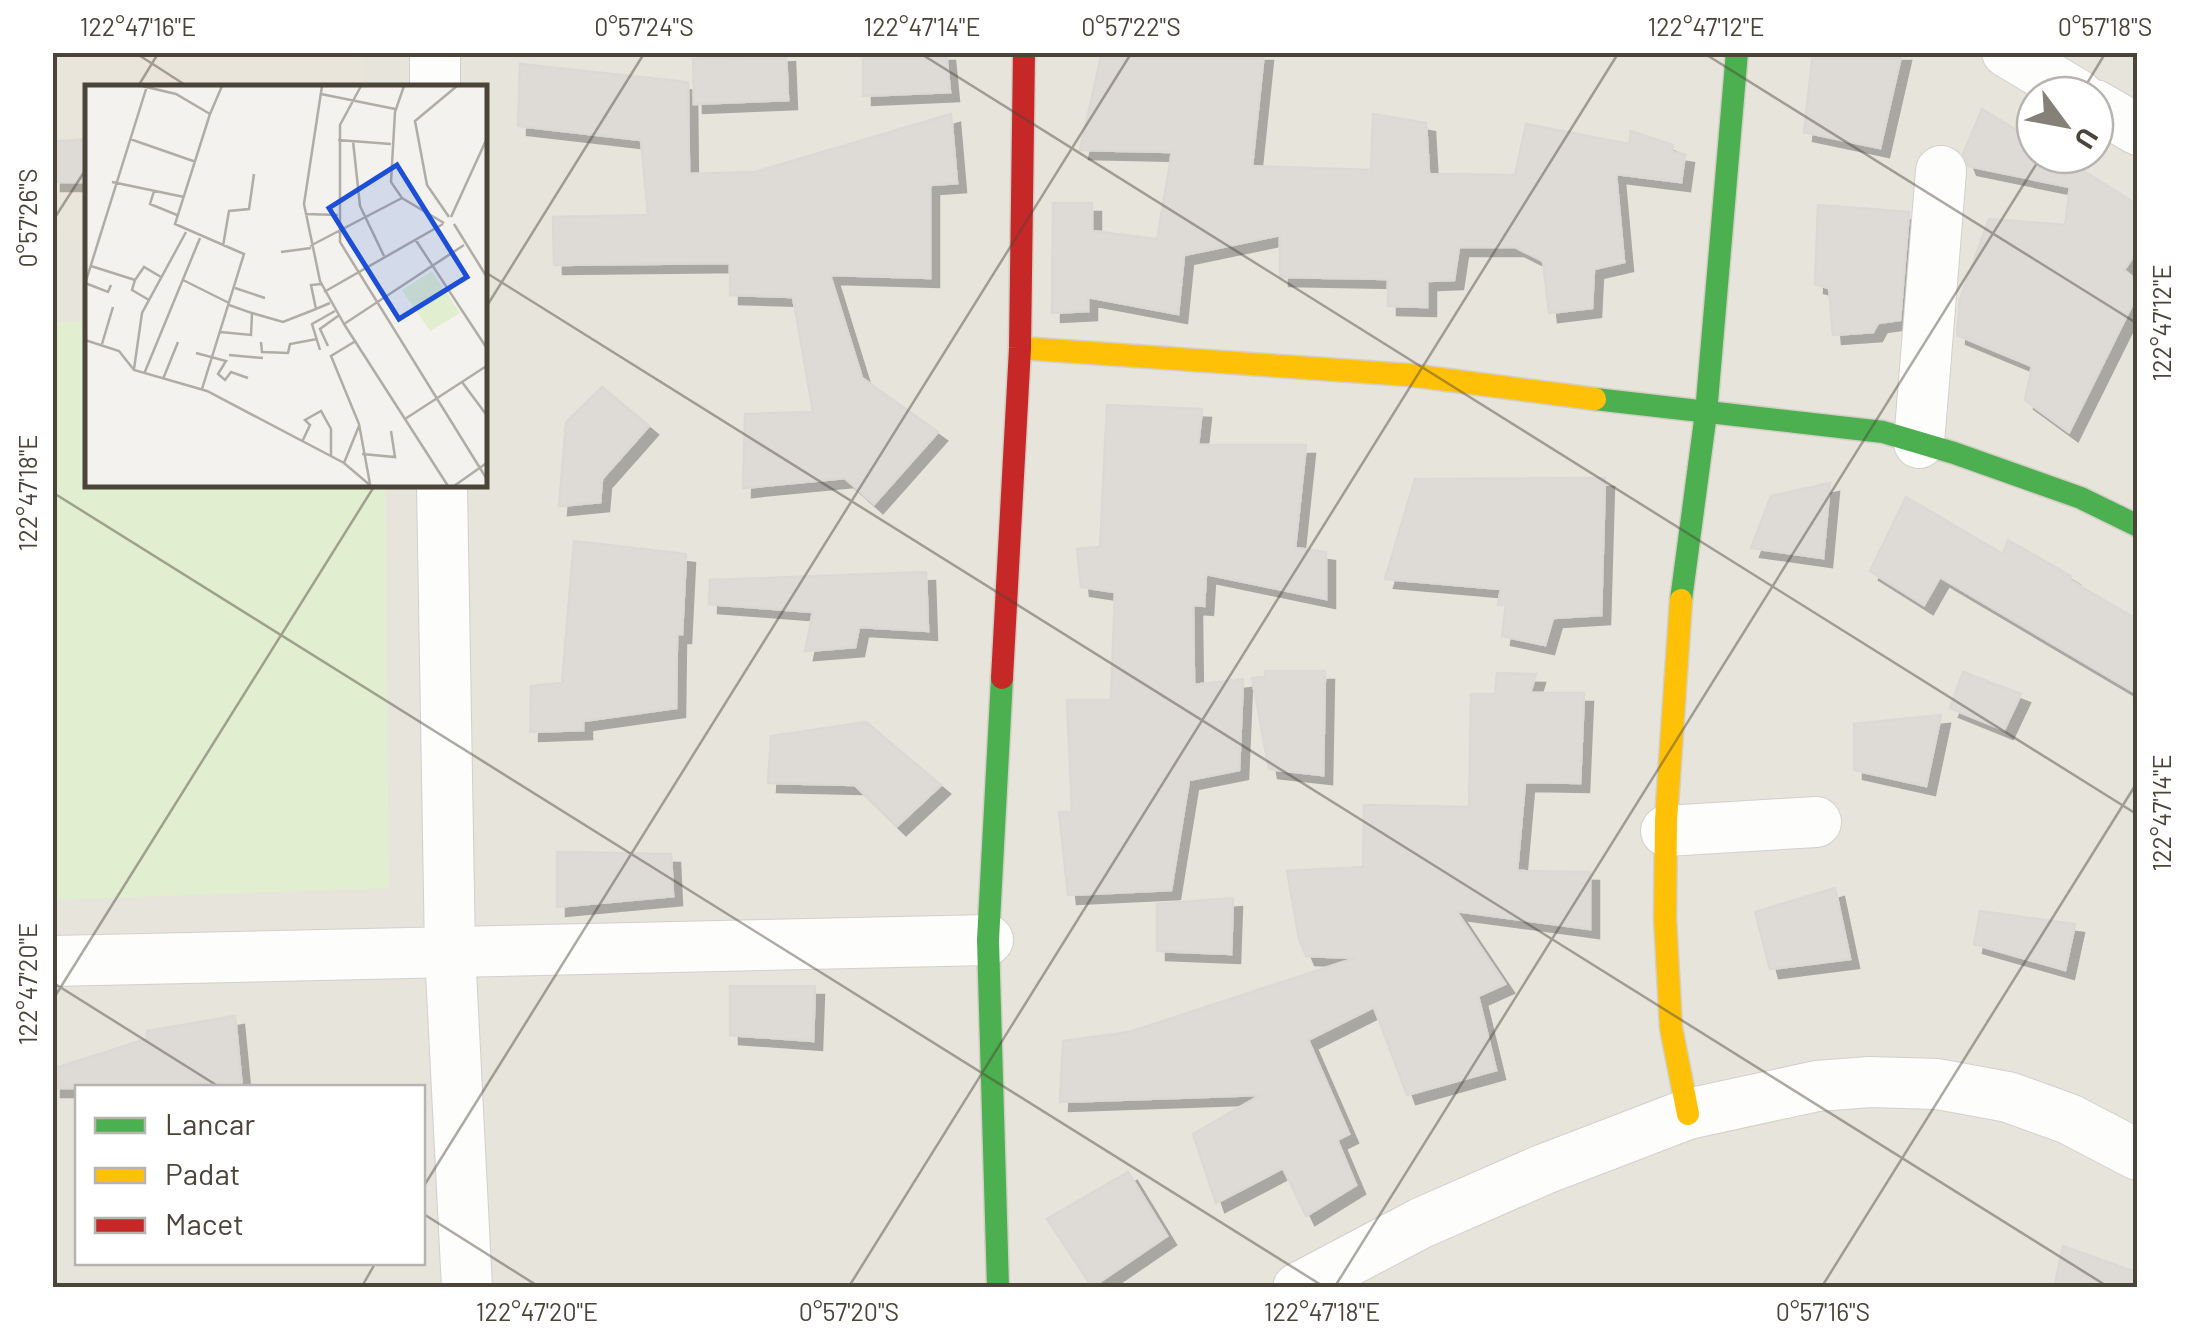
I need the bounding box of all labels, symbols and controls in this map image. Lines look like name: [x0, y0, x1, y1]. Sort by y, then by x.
text: 122°47'16"E: [80, 11, 196, 41]
text: 0°57'24"S: [594, 11, 694, 41]
text: 122°47'14"E: [863, 11, 981, 41]
text: 0°57'22"S: [1081, 11, 1181, 41]
text: 122°47'12"E: [1647, 11, 1765, 41]
text: 0°57'18"S: [2058, 11, 2152, 41]
north arrow: [2015, 75, 2115, 175]
inset map: [85, 85, 488, 488]
text: U: [2068, 122, 2106, 155]
text: 0°57'26"S: [12, 168, 42, 268]
text: 122°47'12"E: [2146, 264, 2176, 382]
text: 122°47'18"E: [12, 435, 42, 551]
text: 122°47'14"E: [2146, 754, 2176, 872]
text: 122°47'20"E: [12, 923, 42, 1045]
legend: [75, 1085, 425, 1265]
text: Lancar: [165, 1105, 255, 1141]
text: Padat: [165, 1155, 241, 1191]
text: Macet: [165, 1205, 244, 1241]
text: 122°47'20"E: [476, 1296, 598, 1326]
text: 0°57'20"S: [799, 1296, 899, 1326]
text: 122°47'18"E: [1264, 1296, 1380, 1326]
text: 0°57'16"S: [1776, 1296, 1870, 1326]

